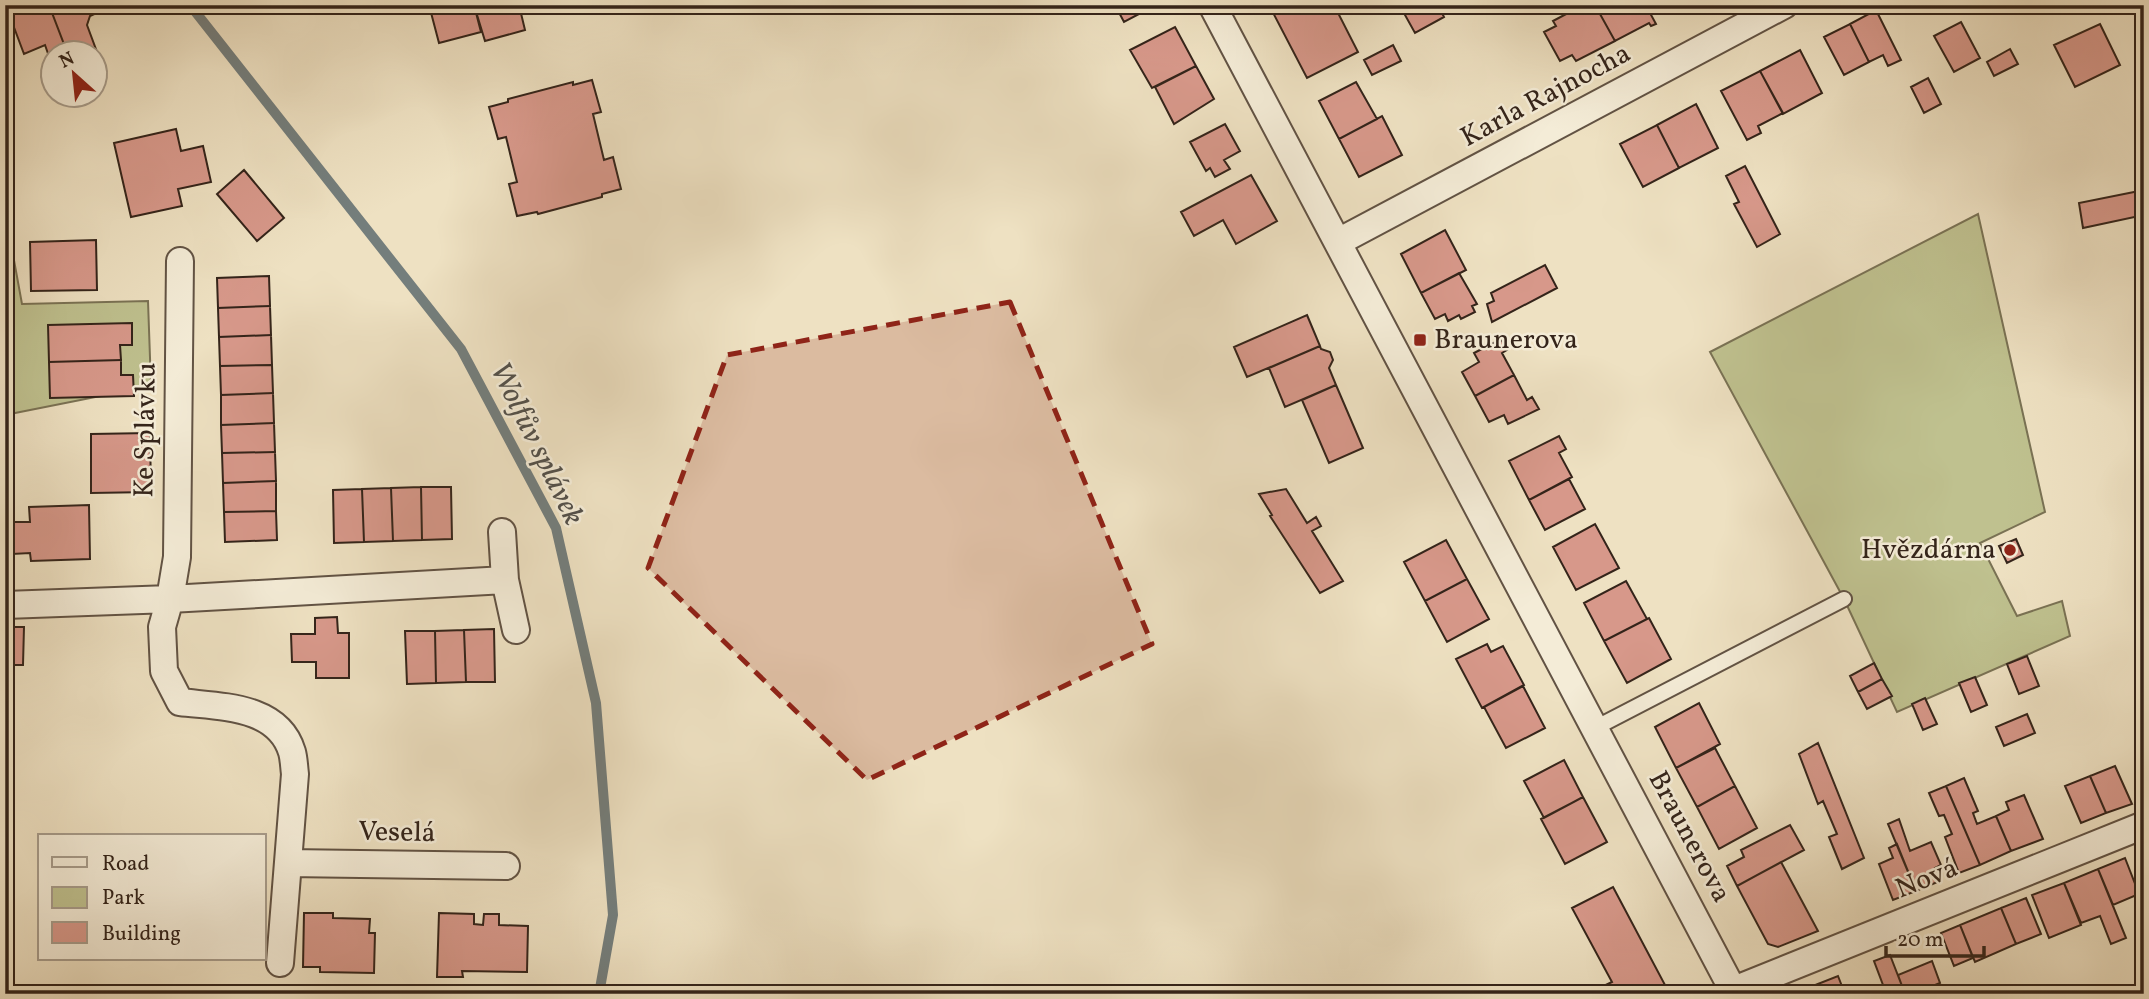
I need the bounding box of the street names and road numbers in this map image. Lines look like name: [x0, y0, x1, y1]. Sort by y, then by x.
street label: Karla Rajnocha: [1454, 35, 1638, 157]
street label: Ke Splávku: [125, 362, 167, 498]
street label: Braunerova: [1638, 764, 1740, 910]
street label: Veselá: [358, 813, 436, 853]
street label: Nová: [1890, 849, 1964, 909]

